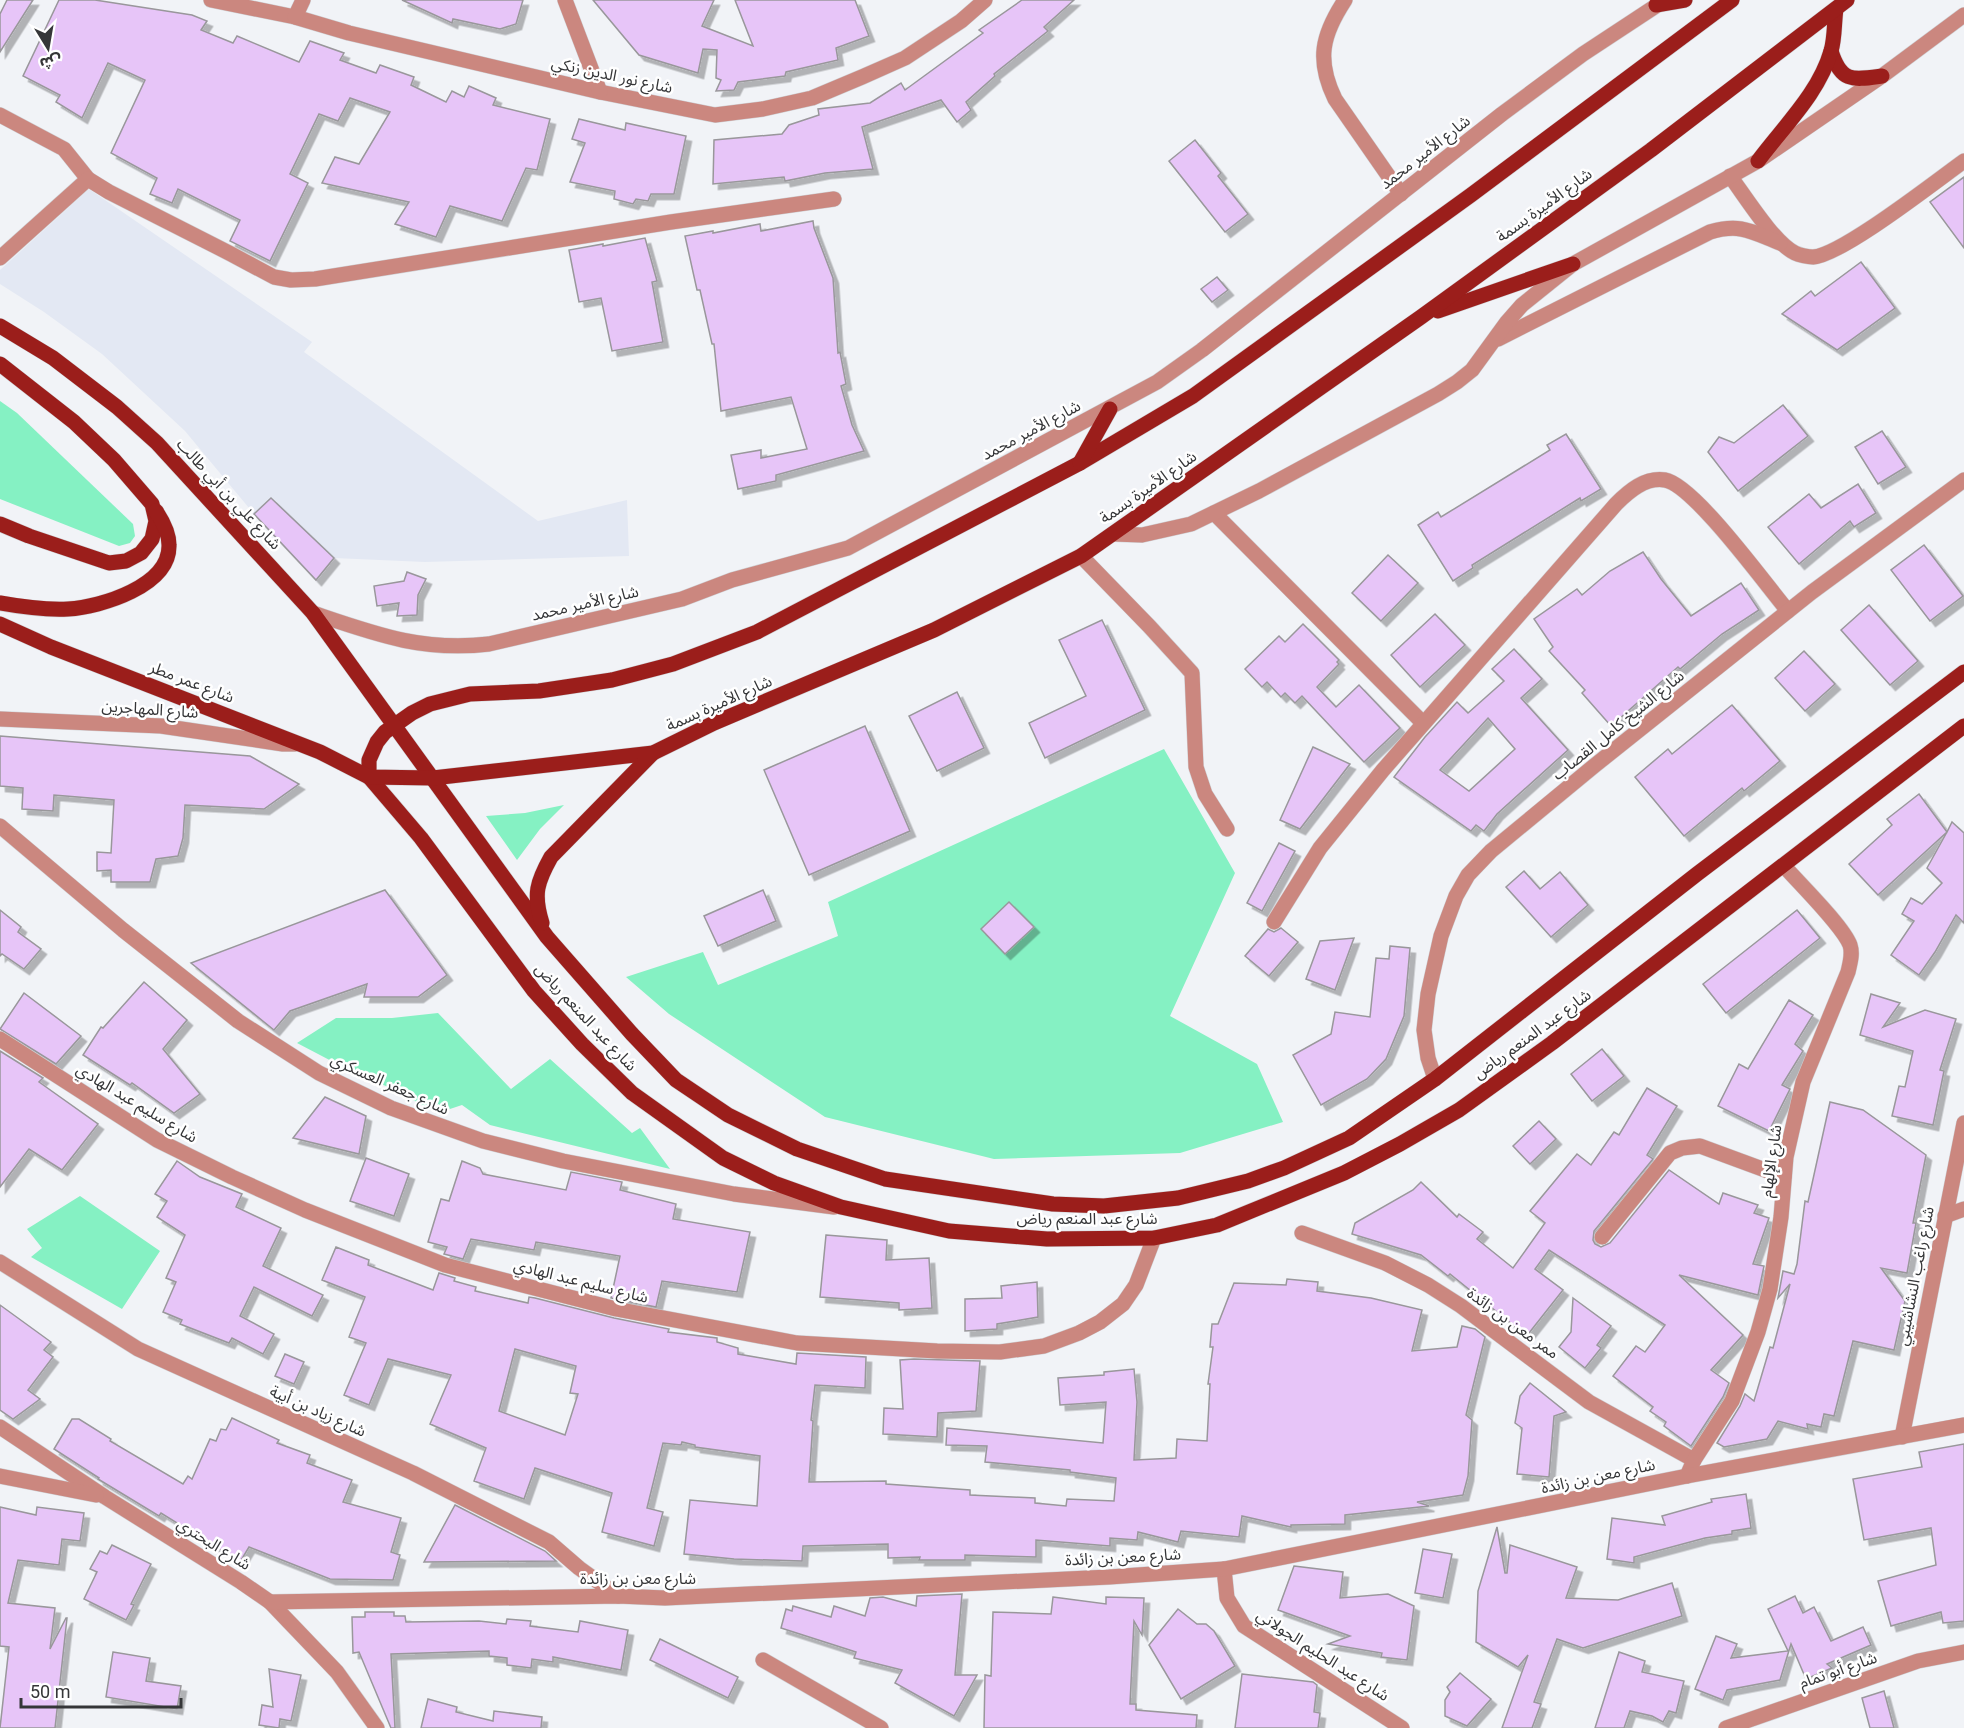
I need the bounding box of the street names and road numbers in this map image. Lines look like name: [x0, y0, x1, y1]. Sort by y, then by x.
street label: شارع نور الدين زنكي: [549, 53, 674, 100]
street label: شارع الأمير محمد: [1376, 111, 1476, 195]
street label: شارع الأميرة بسمة: [1492, 164, 1597, 249]
street label: شارع الأمير محمد: [978, 396, 1085, 467]
street label: شارع علي بن أبي طالب: [171, 435, 285, 555]
street label: شارع الأميرة بسمة: [1096, 447, 1202, 530]
street label: شارع الأمير محمد: [530, 581, 641, 627]
street label: شارع عمر مطر: [145, 657, 237, 710]
street label: شارع الشيخ كامل القصاب: [1548, 666, 1690, 786]
street label: شارع الأميرة بسمة: [663, 671, 776, 738]
street label: شارع المهاجرين: [101, 696, 199, 725]
street label: شارع عبد المنعم رياض: [529, 959, 641, 1077]
street label: شارع عبد المنعم رياض: [1469, 985, 1596, 1086]
street label: شارع جعفر العسكري: [327, 1049, 452, 1121]
street label: شارع سليم عبد الهادي: [71, 1059, 201, 1149]
street label: شارع الإلهام: [1757, 1124, 1788, 1199]
street label: شارع راغب النشاشيبي: [1892, 1205, 1941, 1348]
street label: شارع عبد المنعم رياض: [1017, 1209, 1157, 1231]
street label: شارع سليم عبد الهادي: [511, 1255, 650, 1310]
street label: ممر معن بن زائدة: [1463, 1283, 1563, 1363]
street label: شارع زياد بن أبية: [266, 1381, 369, 1443]
street label: شارع معن بن زائدة: [1539, 1455, 1657, 1500]
street label: شارع البحتري: [172, 1514, 254, 1577]
street label: شارع معن بن زائدة: [1065, 1544, 1182, 1573]
street label: شارع معن بن زائدة: [580, 1569, 696, 1591]
street label: شارع عبد الحليم الجولاني: [1252, 1605, 1393, 1707]
street label: شارع أبو تمام: [1797, 1648, 1880, 1695]

